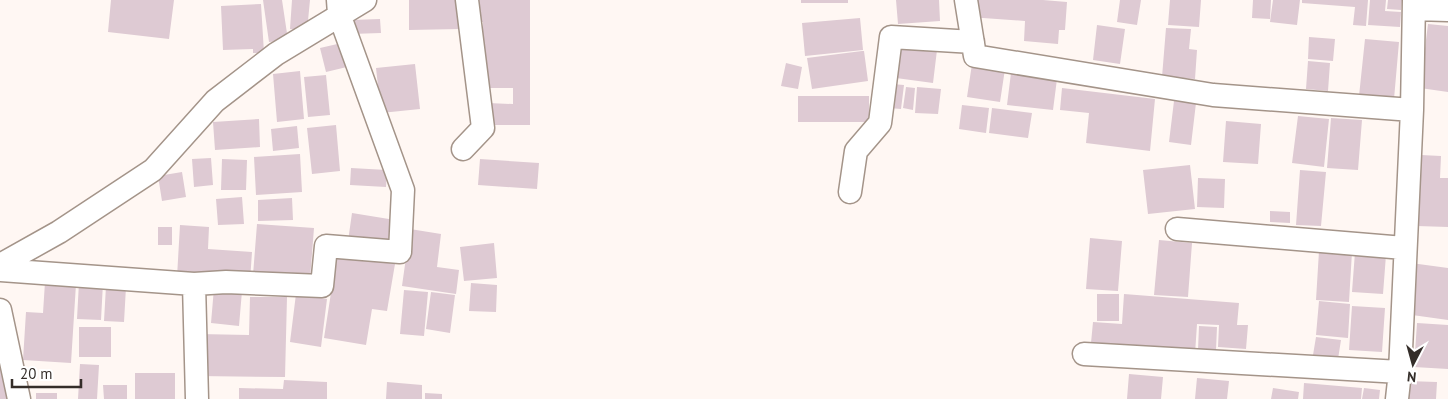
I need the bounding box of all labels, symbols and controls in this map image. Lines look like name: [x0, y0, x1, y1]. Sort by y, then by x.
north arrow: [1388, 339, 1438, 389]
scale bar: [12, 356, 81, 388]
text: 20 m: [20, 364, 53, 383]
text: N: [1406, 367, 1417, 386]

